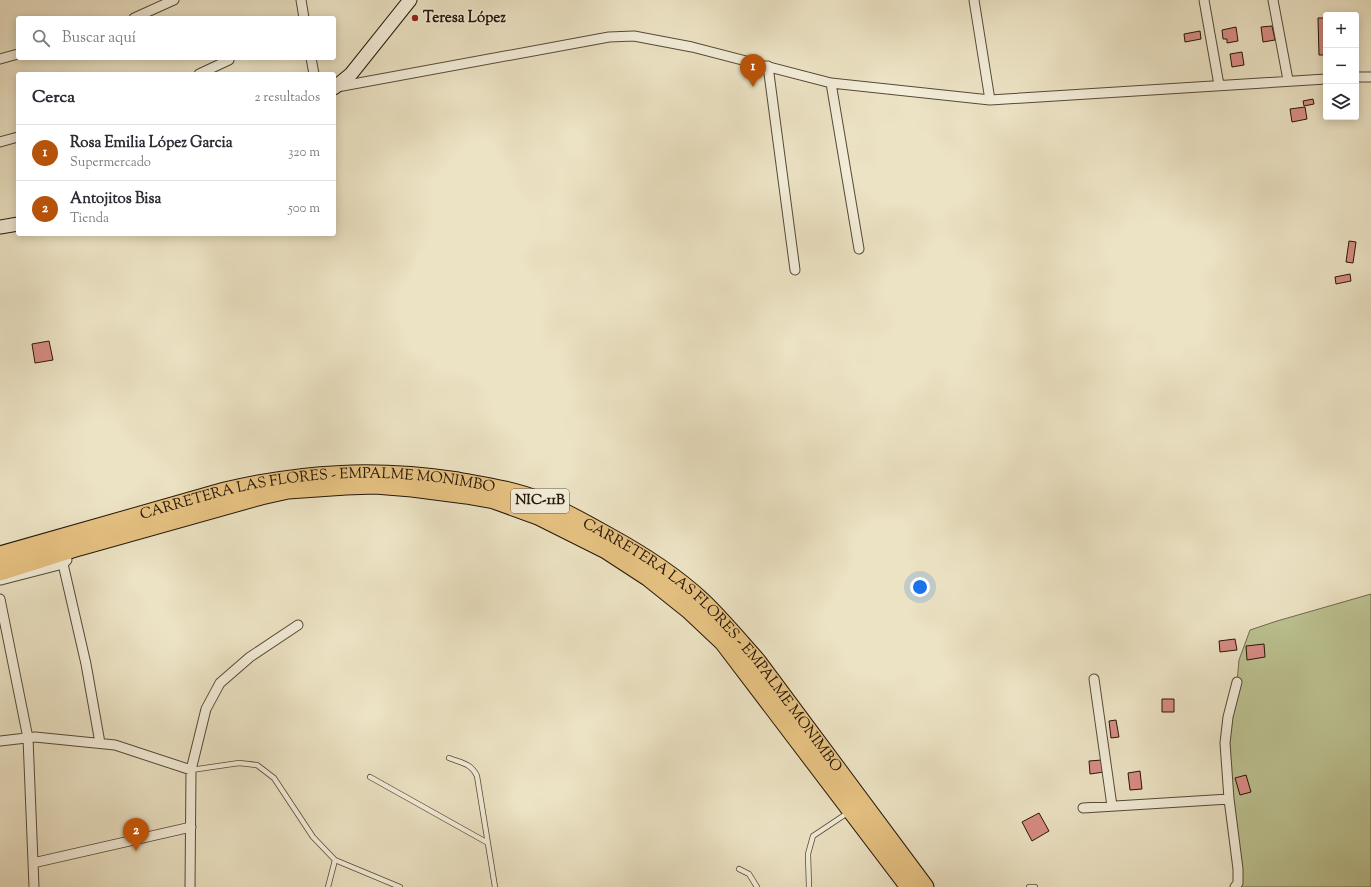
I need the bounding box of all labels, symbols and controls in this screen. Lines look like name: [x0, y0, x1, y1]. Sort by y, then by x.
place label: Teresa López: [423, 8, 506, 29]
map controls: [1323, 12, 1359, 120]
button: +: [1323, 12, 1359, 48]
marker: Teresa López: [410, 13, 420, 23]
search box: [16, 16, 336, 60]
icon: search: [30, 27, 52, 49]
text: Buscar aquí: [62, 28, 136, 49]
button: −: [1323, 48, 1359, 84]
pin: 1: [740, 54, 766, 87]
button: layers: [1323, 84, 1359, 120]
text: Cerca: [32, 86, 75, 110]
text: 2 resultados: [254, 89, 320, 107]
text: Rosa Emilia López Garcia: [70, 133, 233, 154]
text: 1: [43, 144, 47, 162]
text: 320 m: [288, 144, 320, 162]
text: Supermercado: [70, 154, 151, 172]
text: Antojitos Bisa: [70, 189, 161, 210]
text: 2: [42, 200, 48, 218]
text: 500 m: [288, 200, 320, 218]
text: Tienda: [70, 210, 109, 228]
street label: CARRETERA LAS FLORES - EMPALME MONIMBO: [138, 463, 497, 525]
road number: NIC-11B: [511, 489, 569, 513]
street label: CARRETERA LAS FLORES - EMPALME MONIMBO: [579, 513, 847, 777]
your location: [910, 577, 930, 597]
pin: 2: [123, 818, 149, 851]

